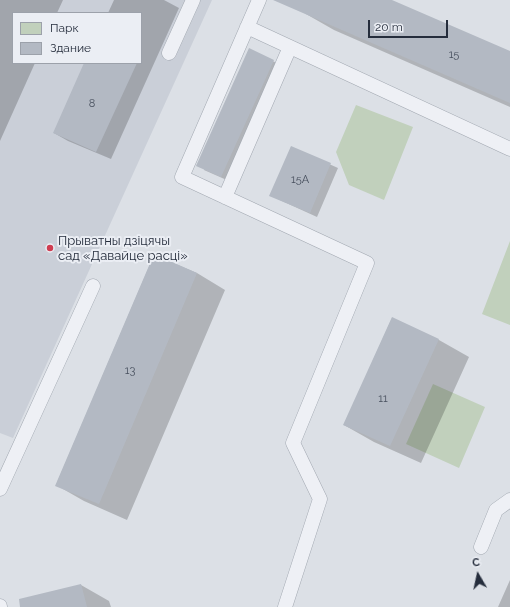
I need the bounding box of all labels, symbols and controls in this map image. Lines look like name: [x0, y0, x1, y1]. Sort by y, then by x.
legend: [12, 12, 142, 64]
scale bar: [370, 12, 450, 38]
text: 20 m: [375, 20, 403, 34]
text: Парк: [50, 21, 79, 35]
text: Здание: [50, 41, 91, 55]
house number: 15: [449, 48, 459, 62]
house number: 8: [89, 97, 95, 111]
house number: 15А: [291, 173, 309, 187]
place label: Прыватны дзіцячы сад «Давайце расці»: [58, 233, 188, 264]
marker: Прыватны дзіцячы сад «Давайце расці»: [45, 243, 55, 253]
house number: 13: [125, 364, 135, 378]
house number: 11: [378, 392, 388, 406]
north arrow: [458, 555, 498, 595]
text: С: [471, 556, 481, 570]

